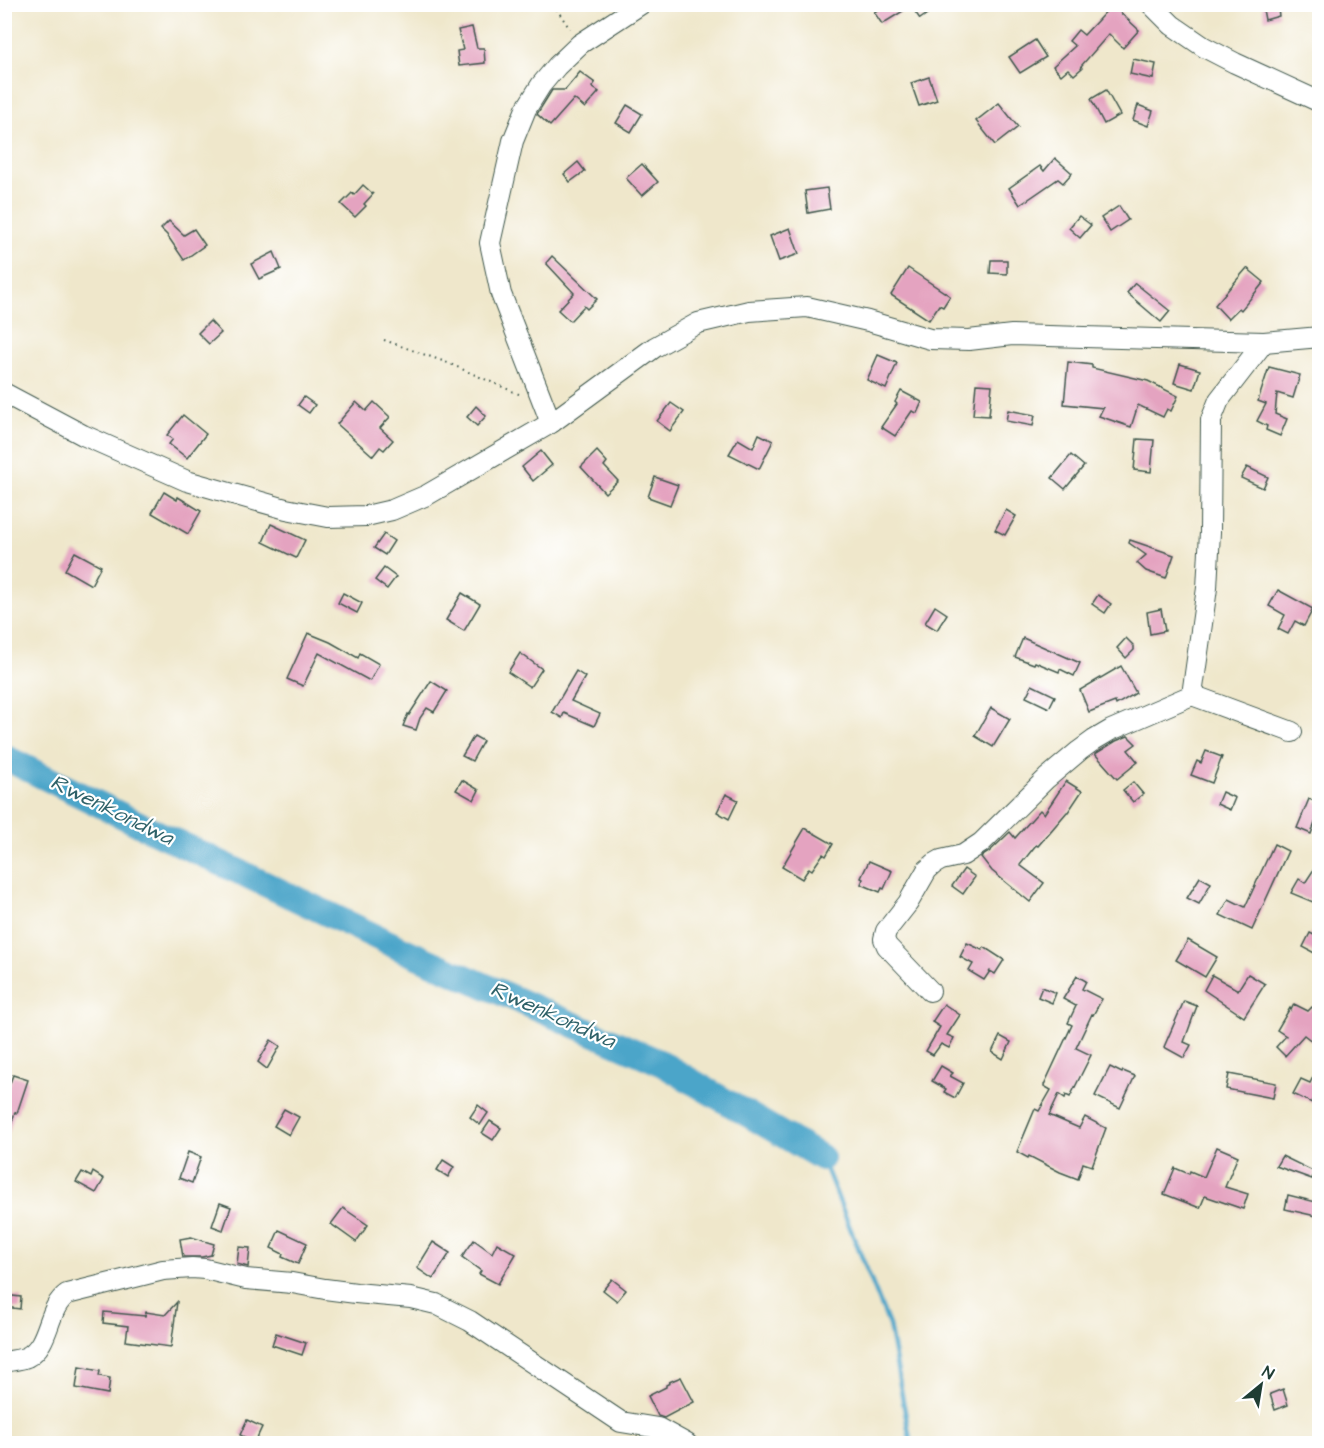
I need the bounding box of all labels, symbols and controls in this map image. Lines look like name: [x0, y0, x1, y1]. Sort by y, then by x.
water label: Rwenkondwa: [45, 767, 180, 854]
water label: Rwenkondwa: [486, 974, 622, 1057]
north arrow: [1231, 1355, 1291, 1415]
text: N: [1258, 1361, 1278, 1385]

